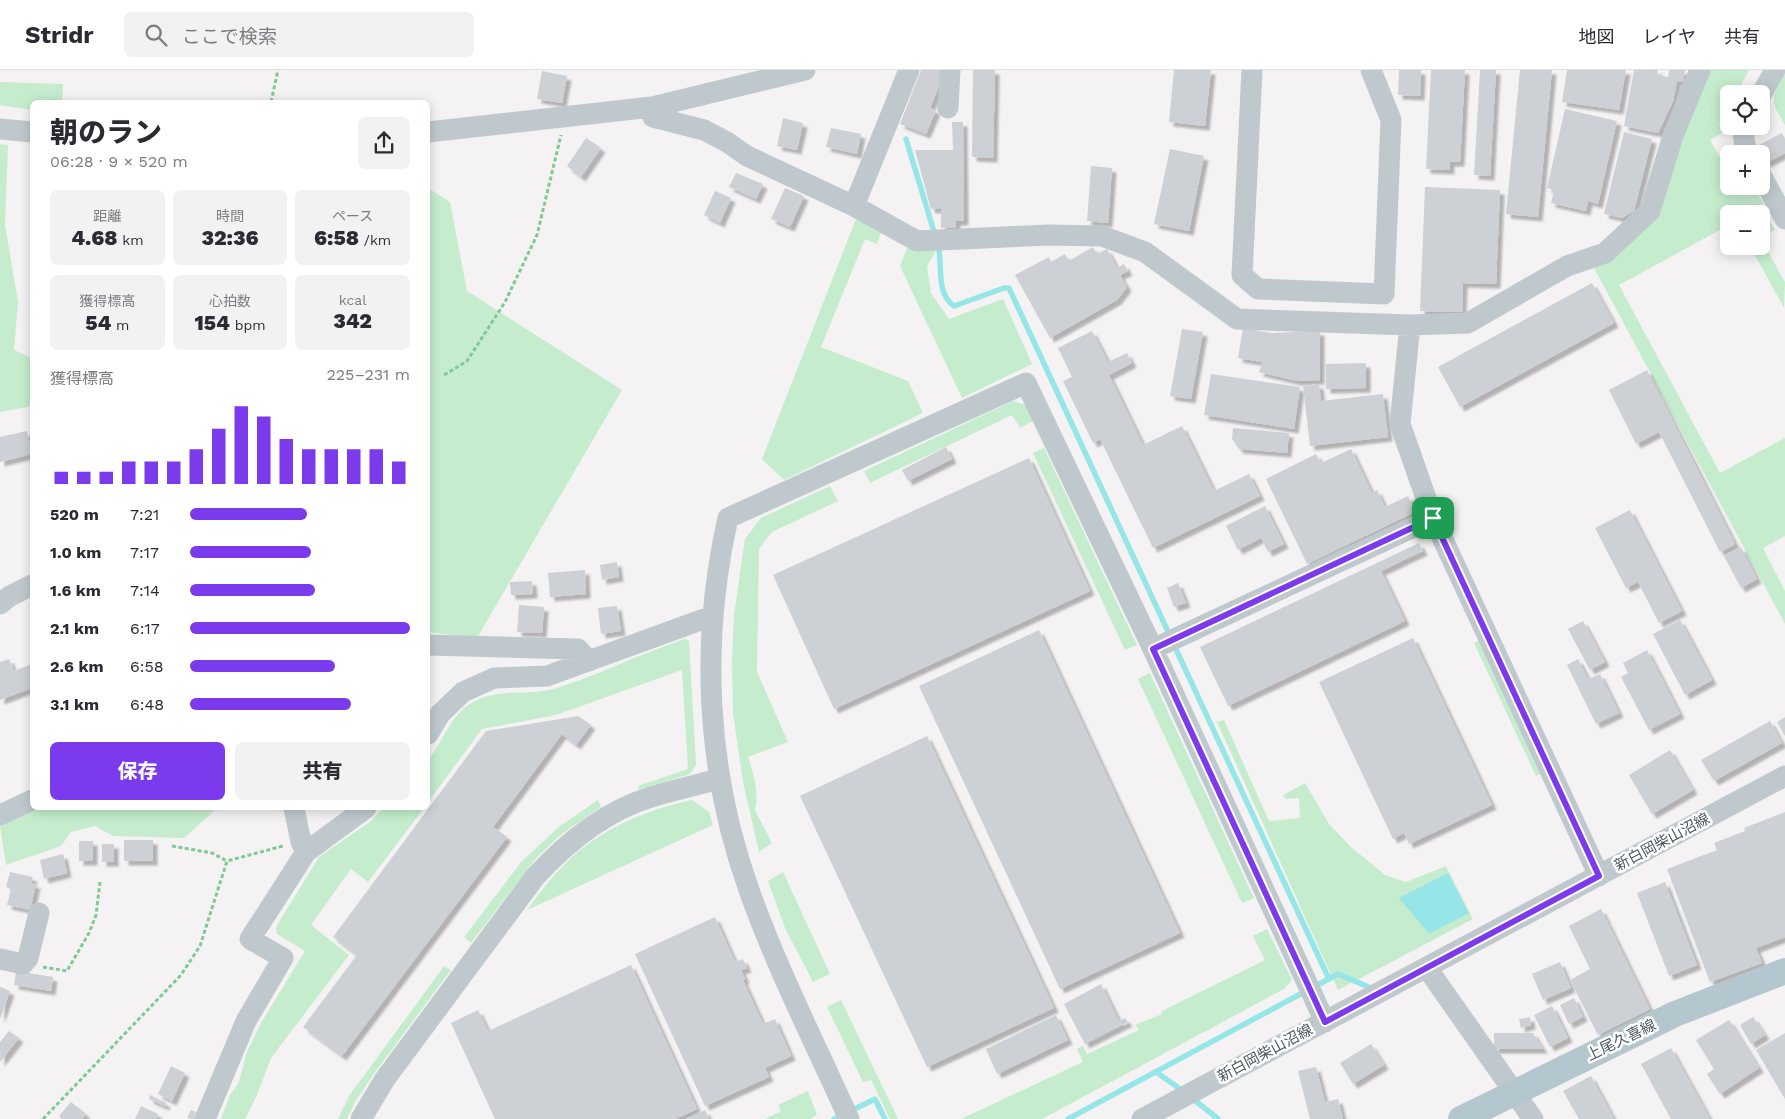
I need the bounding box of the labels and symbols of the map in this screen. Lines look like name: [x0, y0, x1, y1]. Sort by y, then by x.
pin: [1412, 497, 1454, 539]
street label: 新白岡柴山沼線: [1611, 809, 1713, 875]
street label: 上尾久喜線: [1583, 1015, 1659, 1065]
street label: 新白岡柴山沼線: [1214, 1020, 1316, 1086]

